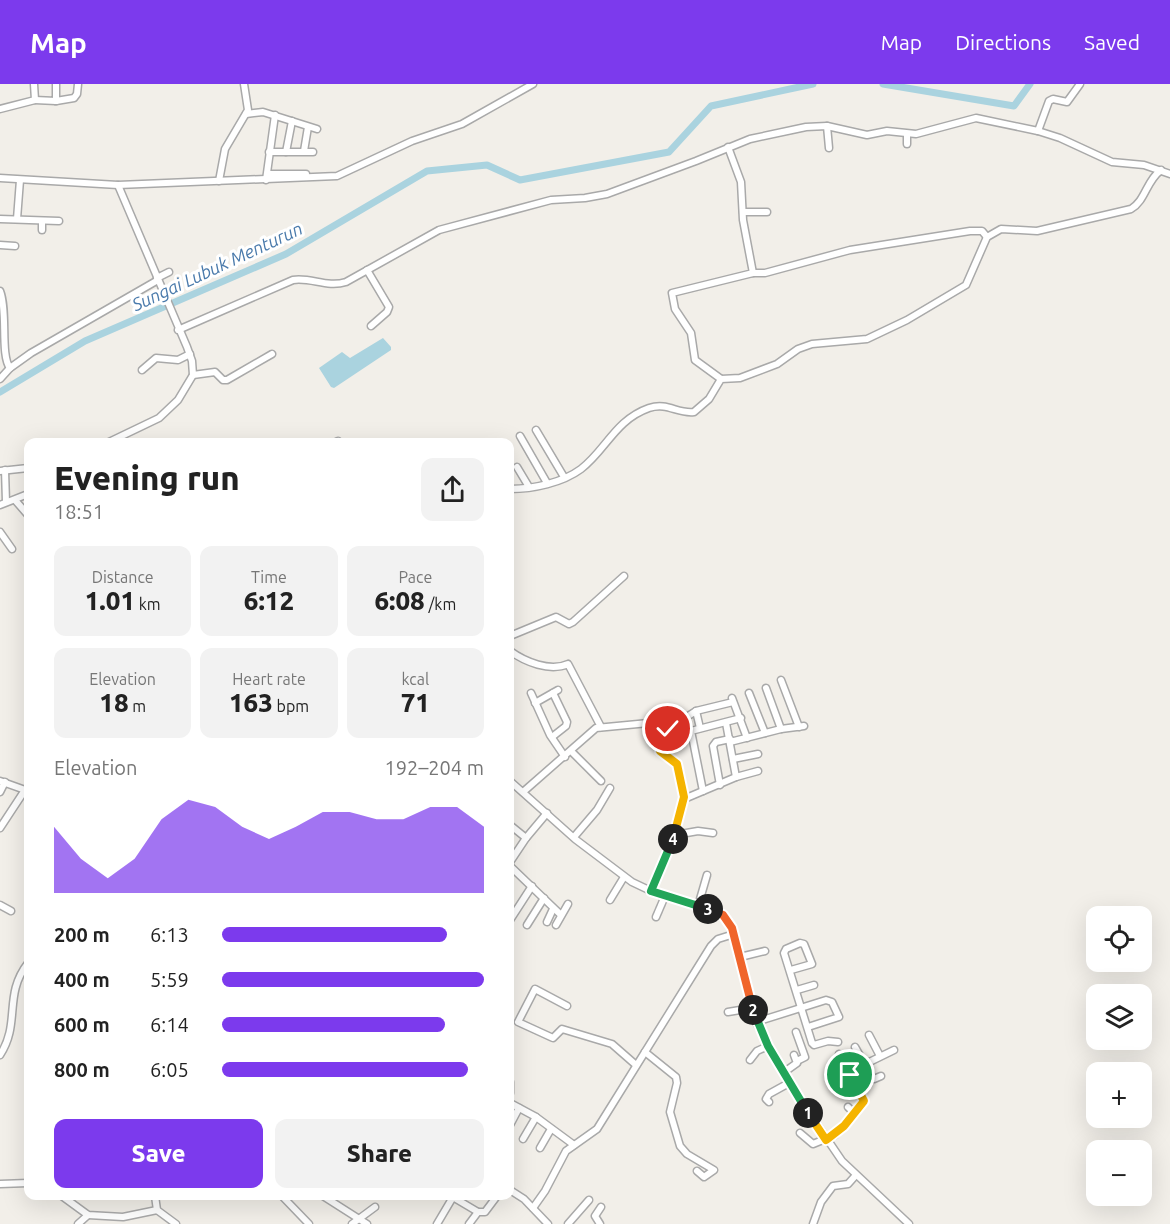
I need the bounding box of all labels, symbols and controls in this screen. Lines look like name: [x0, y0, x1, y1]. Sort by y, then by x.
text: Map: [30, 27, 87, 58]
text: Map: [881, 30, 922, 54]
text: Directions: [955, 30, 1051, 54]
text: Saved: [1084, 30, 1140, 54]
water label: Sungai Lubuk Menturun: [128, 218, 305, 315]
button: share: [421, 458, 484, 521]
text: Evening run: [54, 459, 240, 496]
text: 18:51: [54, 500, 104, 523]
text: Distance: [92, 568, 154, 586]
text: Time: [251, 568, 287, 586]
text: Pace: [398, 568, 432, 586]
text: 1.01: [85, 586, 135, 615]
text: 6:12: [244, 586, 294, 615]
text: 6:08: [374, 586, 425, 615]
text: km: [135, 595, 161, 613]
text: /km: [425, 595, 456, 613]
text: Elevation: [89, 670, 156, 688]
text: Heart rate: [232, 670, 306, 688]
text: kcal: [402, 670, 429, 688]
text: 18: [99, 688, 129, 717]
text: 163: [229, 688, 273, 717]
text: 71: [401, 688, 430, 717]
text: m: [129, 697, 146, 715]
text: bpm: [273, 697, 309, 715]
pin: [642, 703, 693, 754]
icon: check: [651, 712, 684, 745]
text: Elevation: [54, 756, 137, 779]
text: 192–204 m: [385, 756, 484, 779]
pin: 4: [658, 824, 688, 854]
text: 4: [668, 830, 678, 848]
pin: 3: [693, 894, 723, 924]
text: 3: [703, 900, 713, 918]
map controls: [1086, 906, 1152, 1206]
button: locate: [1086, 906, 1152, 972]
text: 200 m: [54, 923, 110, 946]
text: 6:13: [150, 923, 189, 946]
text: 400 m: [54, 968, 110, 991]
text: 5:59: [150, 968, 189, 991]
button: layers: [1086, 984, 1152, 1050]
pin: 2: [738, 995, 768, 1025]
text: 2: [748, 1001, 758, 1019]
text: 600 m: [54, 1013, 110, 1036]
text: 6:14: [150, 1013, 189, 1036]
pin: [824, 1049, 875, 1100]
text: 800 m: [54, 1058, 110, 1081]
text: 6:05: [150, 1058, 189, 1081]
icon: arrive: [833, 1058, 866, 1091]
button: +: [1086, 1062, 1152, 1128]
pin: 1: [793, 1098, 823, 1128]
text: 1: [803, 1104, 813, 1122]
button: Save: [54, 1119, 263, 1188]
button: Share: [275, 1119, 484, 1188]
button: −: [1086, 1140, 1152, 1206]

